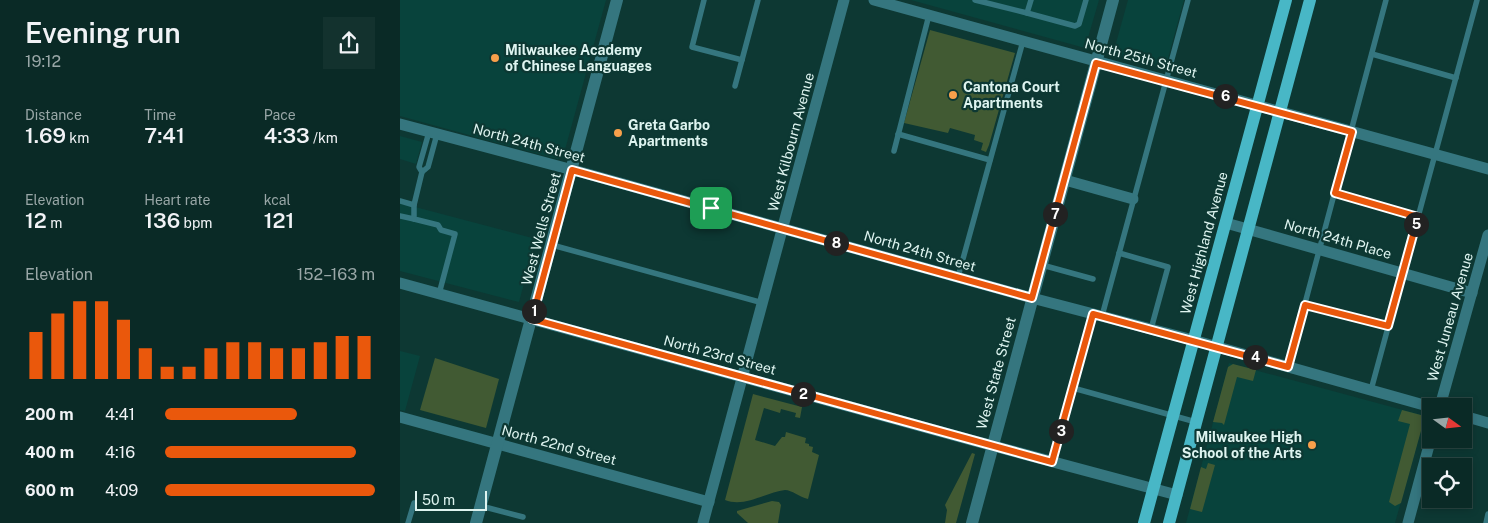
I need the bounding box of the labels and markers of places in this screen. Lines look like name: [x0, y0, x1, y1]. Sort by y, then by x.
place label: Milwaukee Academy of Chinese Languages: [505, 42, 652, 74]
marker: Milwaukee Academy of Chinese Languages: [489, 52, 501, 64]
place label: Cantona Court Apartments: [963, 79, 1060, 111]
pin: 6: [1212, 84, 1238, 108]
marker: Cantona Court Apartments: [947, 89, 959, 101]
place label: Greta Garbo Apartments: [628, 117, 710, 149]
marker: Greta Garbo Apartments: [612, 127, 624, 139]
pin: [690, 187, 732, 229]
pin: 7: [1042, 202, 1068, 226]
pin: 5: [1404, 212, 1428, 236]
pin: 8: [824, 230, 848, 256]
pin: 1: [522, 298, 546, 324]
pin: 4: [1242, 344, 1268, 370]
pin: 2: [790, 382, 816, 406]
pin: 3: [1048, 418, 1074, 444]
place label: Milwaukee High School of the Arts: [1182, 429, 1302, 461]
marker: Milwaukee High School of the Arts: [1306, 439, 1318, 451]

